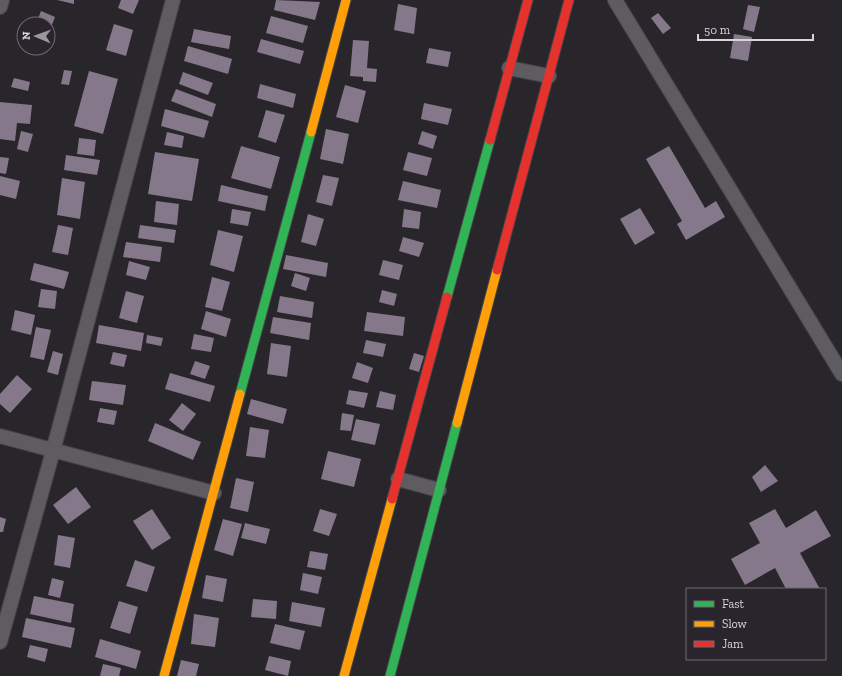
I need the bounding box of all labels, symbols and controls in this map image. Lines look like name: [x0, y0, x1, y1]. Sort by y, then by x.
north arrow: [16, 16, 56, 56]
scale bar: [698, 16, 813, 42]
text: 50 m: [704, 23, 731, 37]
text: N: [20, 31, 33, 40]
legend: [686, 588, 826, 660]
text: Fast: [722, 597, 745, 611]
text: Slow: [722, 617, 748, 631]
text: Jam: [722, 637, 744, 651]

